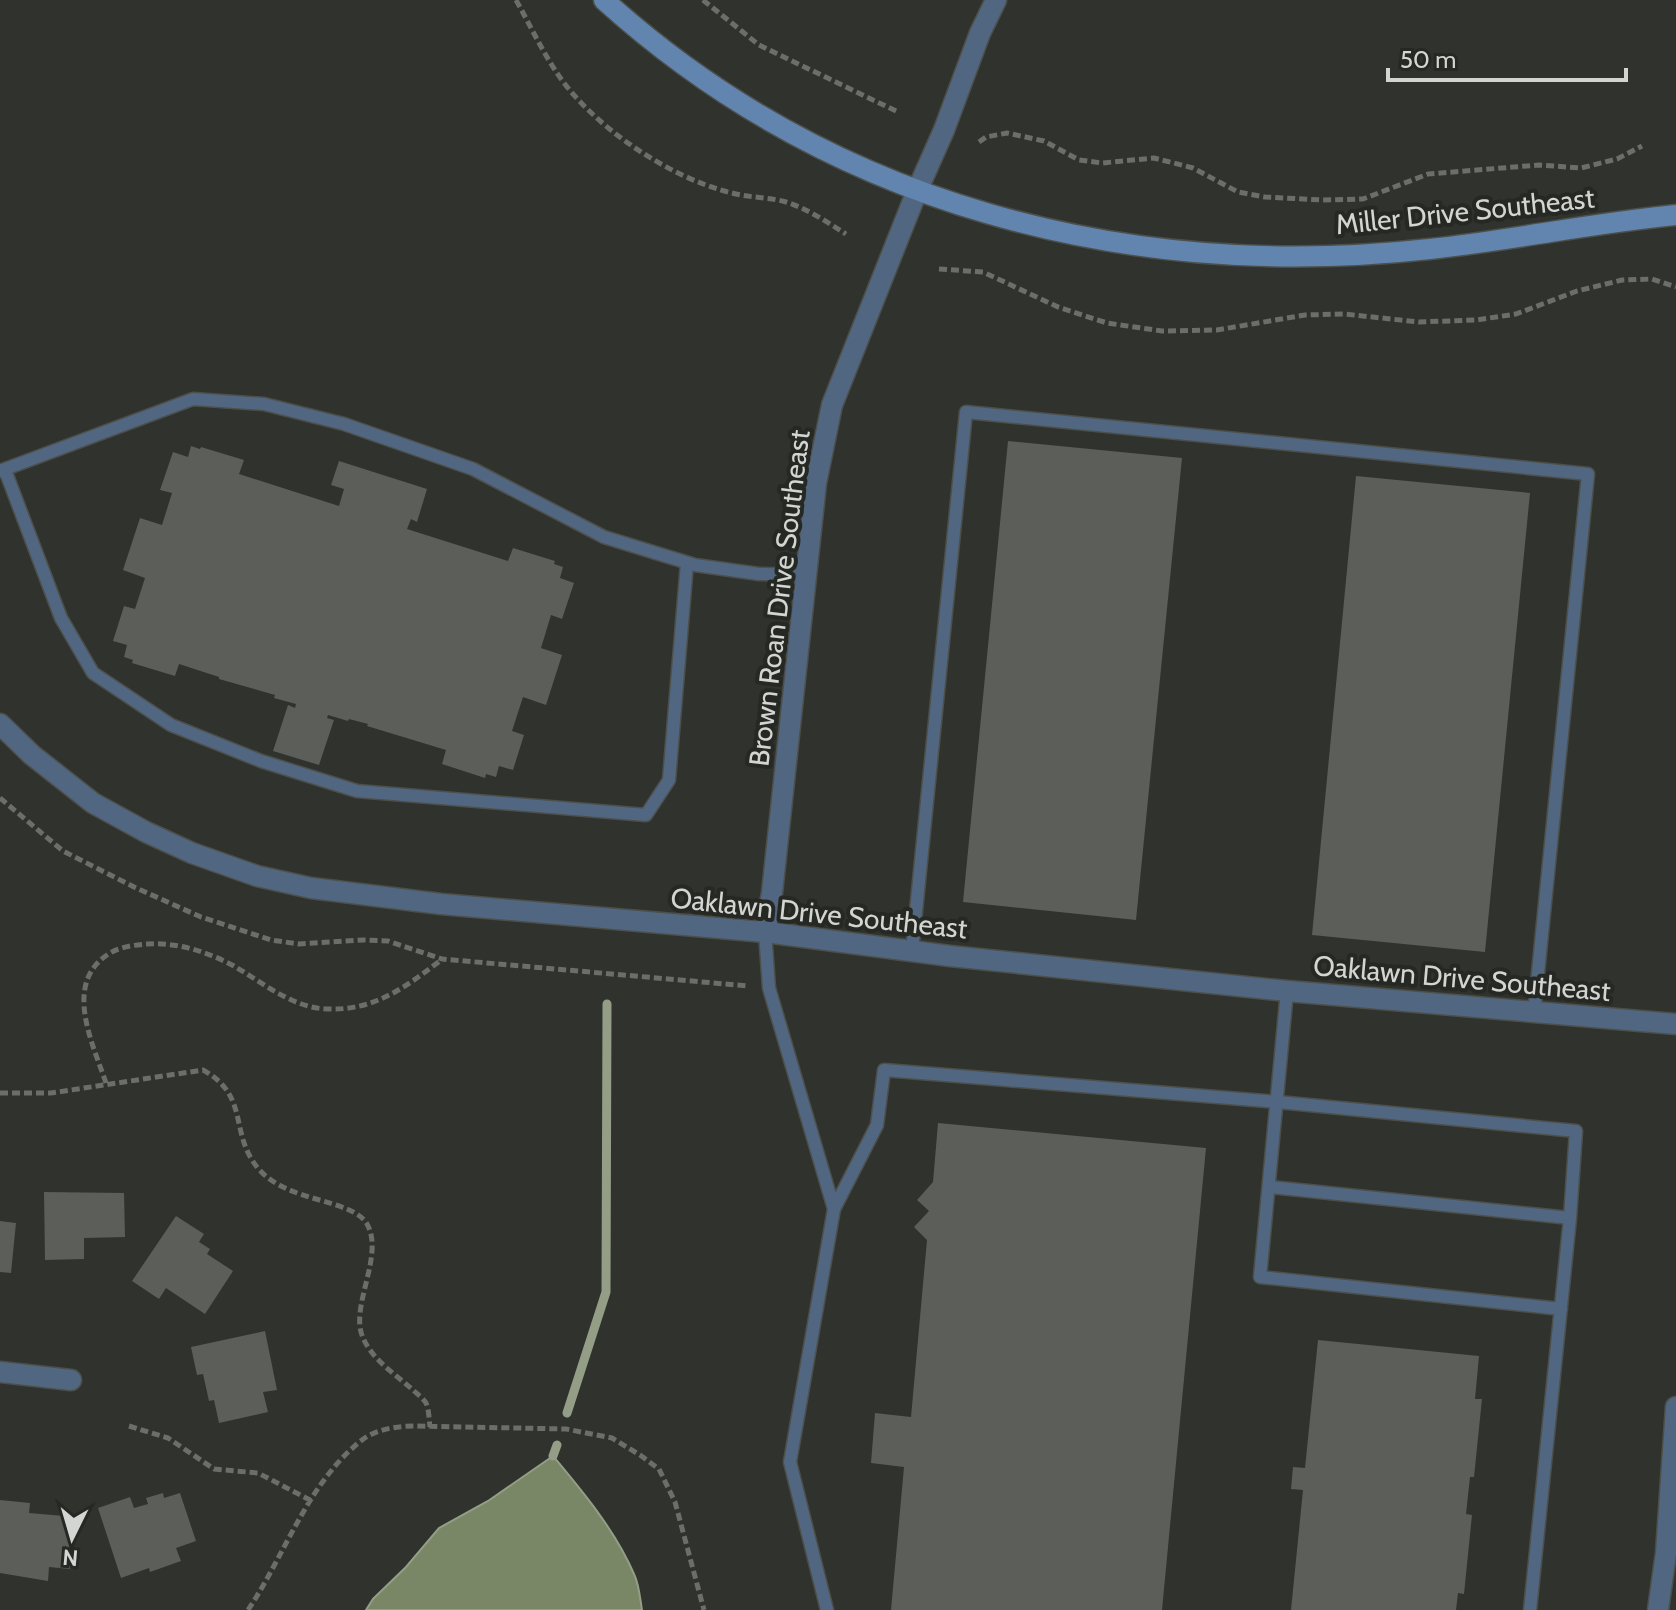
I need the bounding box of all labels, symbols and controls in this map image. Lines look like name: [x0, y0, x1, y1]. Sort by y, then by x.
scale bar: [1388, 32, 1626, 82]
text: 50 m: [1400, 45, 1456, 74]
street label: Miller Drive Southeast: [1334, 181, 1596, 241]
street label: Brown Roan Drive Southeast: [741, 428, 817, 768]
street label: Oaklawn Drive Southeast: [669, 881, 969, 945]
street label: Oaklawn Drive Southeast: [1312, 948, 1612, 1008]
north arrow: [32, 1498, 112, 1578]
text: N: [61, 1543, 79, 1572]

